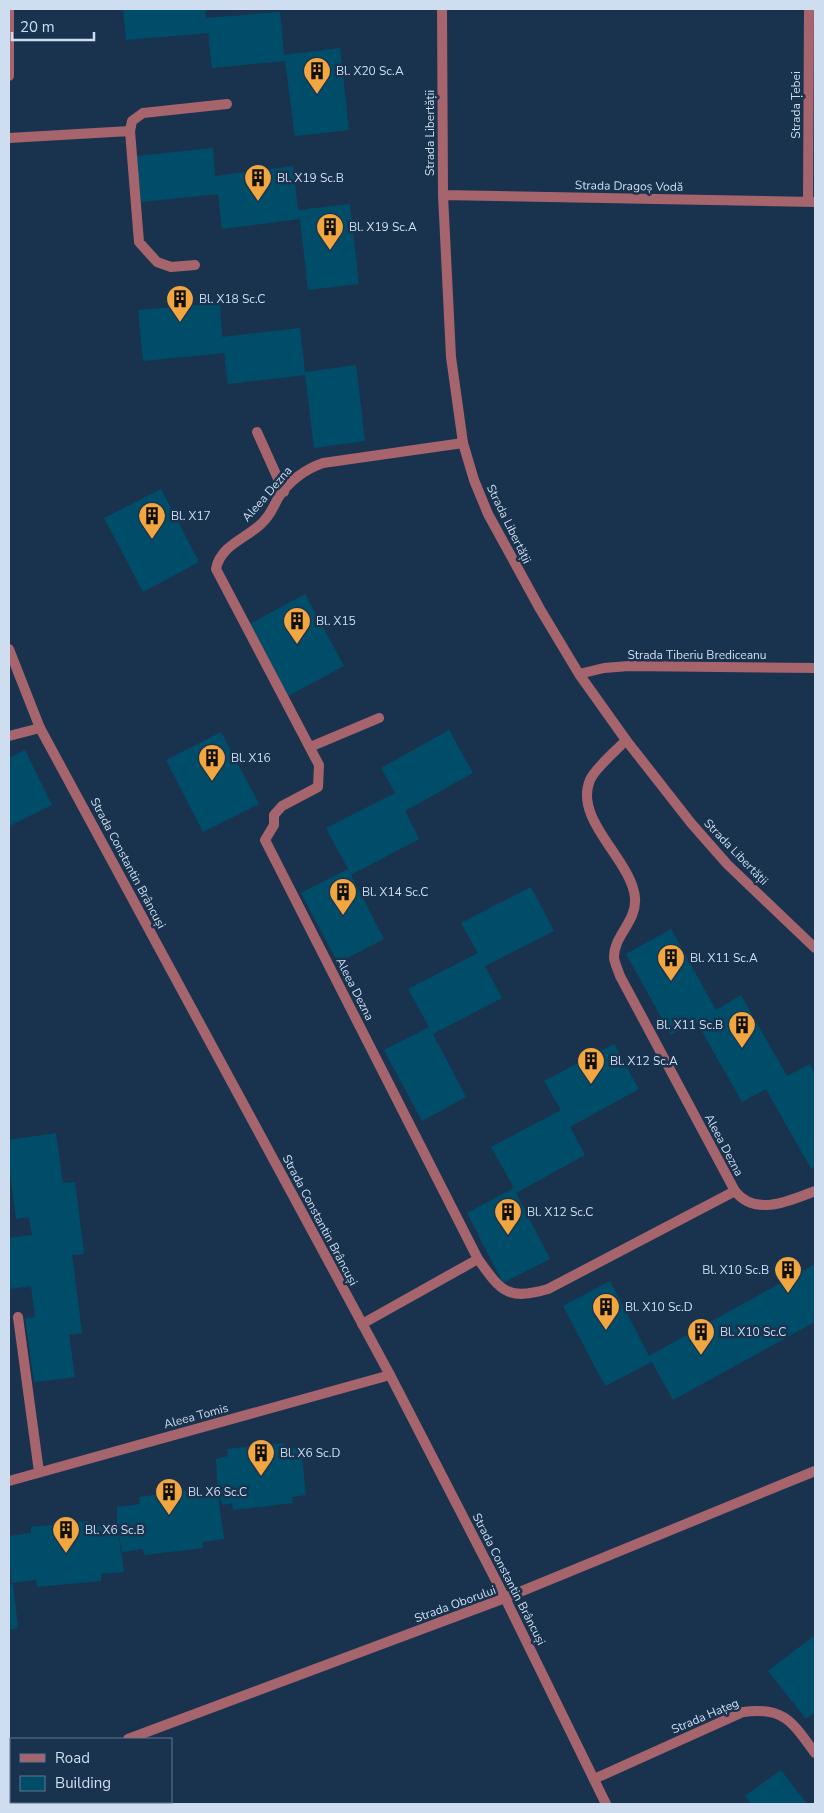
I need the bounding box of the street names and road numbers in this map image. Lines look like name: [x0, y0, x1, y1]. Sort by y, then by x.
street label: Strada Țebei: [788, 71, 804, 139]
street label: Strada Libertății: [422, 90, 438, 176]
street label: Strada Dragoș Vodă: [575, 177, 683, 195]
street label: Aleea Dezna: [239, 463, 295, 525]
street label: Strada Libertății: [483, 482, 535, 566]
street label: Strada Tiberiu Brediceanu: [627, 647, 767, 663]
street label: Strada Constantin Brâncuși: [87, 795, 169, 931]
street label: Strada Libertății: [700, 815, 772, 889]
street label: Aleea Dezna: [332, 955, 378, 1023]
street label: Aleea Dezna: [701, 1111, 747, 1179]
street label: Strada Constantin Brâncuși: [279, 1152, 361, 1288]
street label: Aleea Tomis: [162, 1400, 230, 1432]
street label: Strada Constantin Brâncuși: [469, 1510, 549, 1648]
street label: Strada Oborului: [412, 1582, 498, 1626]
street label: Strada Hațeg: [669, 1695, 741, 1737]

